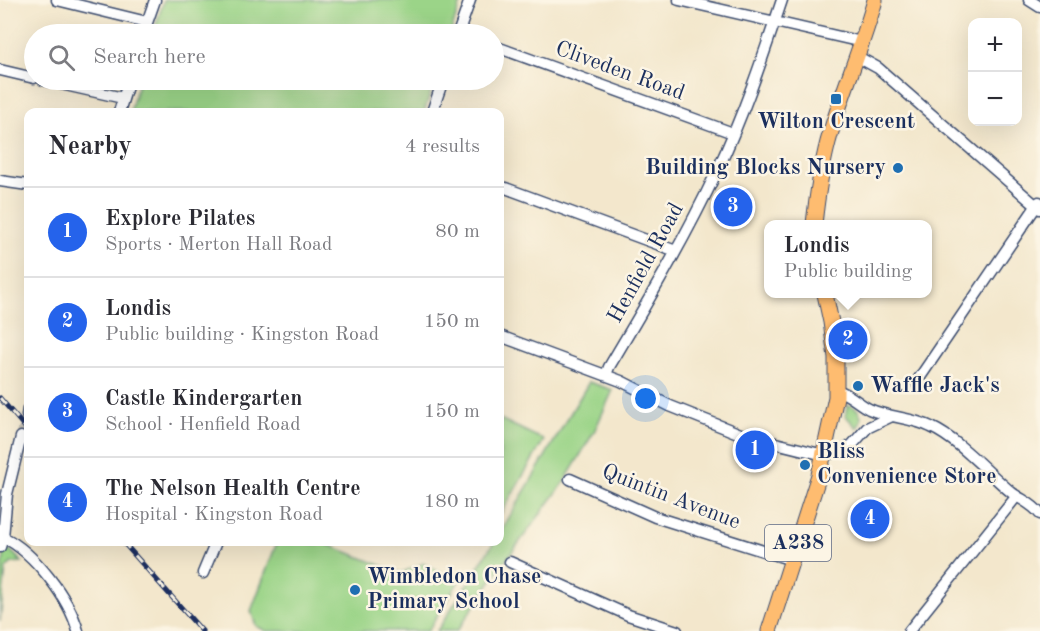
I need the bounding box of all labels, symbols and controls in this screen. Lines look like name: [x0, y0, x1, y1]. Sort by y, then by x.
map controls: [968, 18, 1022, 126]
button: +: [968, 18, 1022, 72]
search box: [24, 24, 504, 90]
street label: Cliveden Road: [552, 37, 688, 105]
icon: search: [45, 41, 78, 74]
text: Search here: [93, 46, 206, 68]
button: −: [968, 72, 1022, 126]
marker: Wilton Crescent: [829, 92, 843, 106]
place label: Wilton Crescent: [757, 111, 915, 133]
text: Nearby: [48, 134, 132, 160]
text: 4 results: [405, 137, 480, 157]
place label: Building Blocks Nursery: [645, 157, 886, 179]
marker: Building Blocks Nursery: [891, 161, 905, 175]
pin: 3: [714, 184, 752, 230]
street label: Henfield Road: [604, 199, 688, 327]
text: Explore Pilates: [105, 208, 255, 230]
popup: [764, 220, 932, 298]
text: 1: [62, 222, 73, 242]
text: 80 m: [435, 222, 480, 242]
text: Sports · Merton Hall Road: [105, 235, 332, 255]
text: Londis: [784, 235, 849, 257]
text: Public building: [784, 262, 912, 282]
text: Londis: [105, 298, 171, 320]
text: 2: [62, 312, 73, 332]
text: 150 m: [424, 312, 480, 332]
pin: 2: [828, 318, 868, 362]
text: Public building · Kingston Road: [105, 325, 379, 345]
place label: Waffle Jack's: [870, 375, 1000, 397]
marker: Waffle Jack's: [851, 379, 865, 393]
your location: [631, 384, 660, 413]
text: Castle Kindergarten: [105, 388, 302, 410]
text: 3: [62, 402, 73, 422]
text: 150 m: [424, 402, 480, 422]
text: School · Henfield Road: [105, 415, 301, 435]
pin: 1: [736, 428, 774, 472]
place label: Bliss Convenience Store: [817, 441, 997, 488]
marker: Bliss Convenience Store: [798, 458, 812, 472]
street label: Quintin Avenue: [599, 460, 743, 534]
text: The Nelson Health Centre: [105, 478, 361, 500]
text: 4: [62, 492, 73, 512]
text: 180 m: [424, 492, 480, 512]
pin: 4: [850, 496, 890, 542]
text: Hospital · Kingston Road: [105, 505, 323, 525]
road number: A238: [765, 525, 831, 561]
place label: Wimbledon Chase Primary School: [367, 566, 541, 613]
marker: Wimbledon Chase Primary School: [348, 583, 362, 597]

